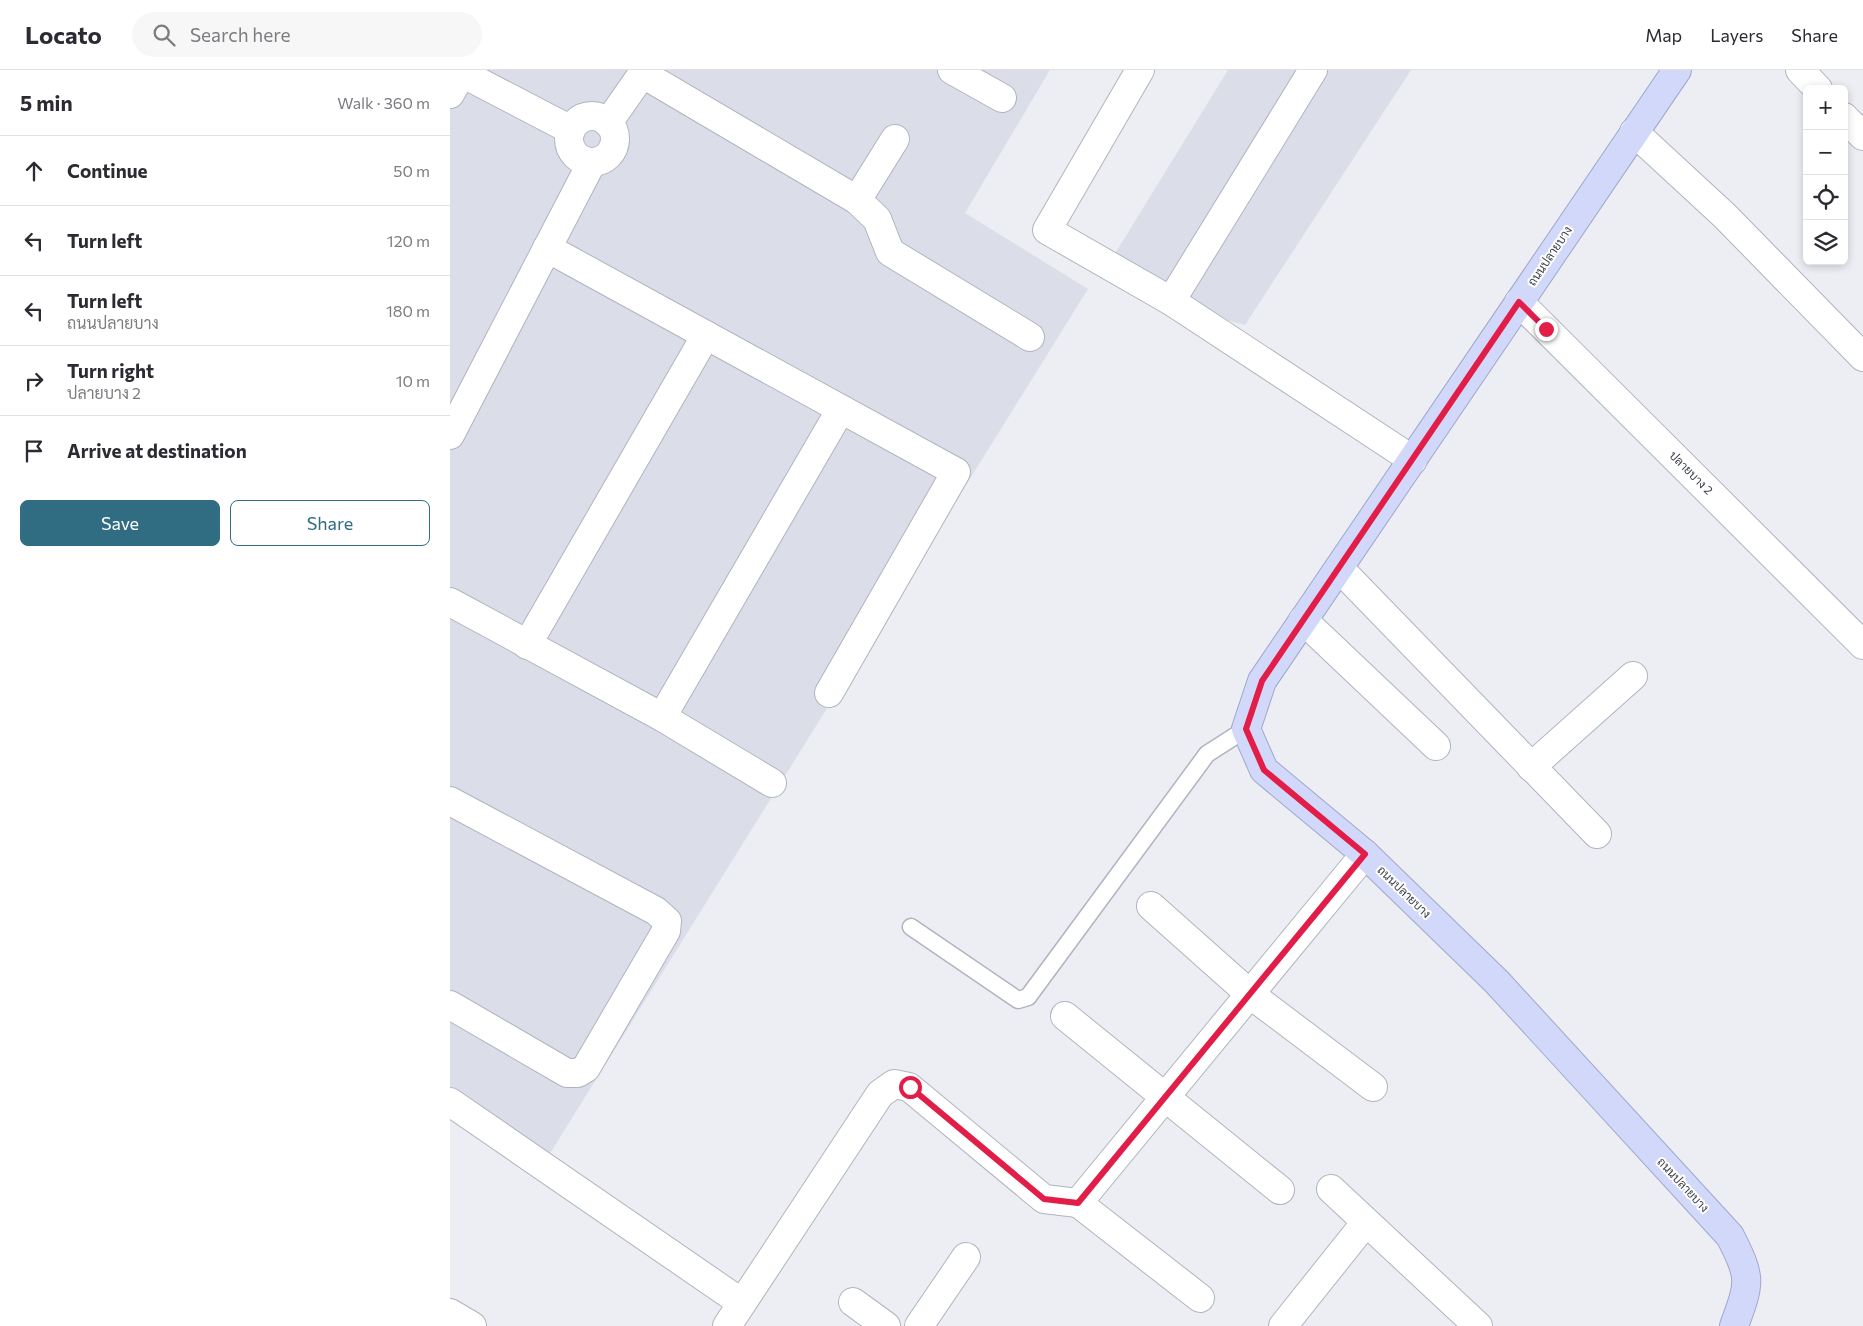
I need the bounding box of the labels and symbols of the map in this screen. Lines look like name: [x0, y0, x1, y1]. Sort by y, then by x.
street label: ถนนปลายบาง: [1524, 223, 1574, 288]
route end: [1535, 318, 1558, 341]
street label: ปลายบาง 2: [1667, 448, 1717, 497]
street label: ถนนปลายบาง: [1375, 862, 1434, 920]
route start: [899, 1076, 922, 1099]
street label: ถนนปลายบาง: [1655, 1154, 1712, 1214]

